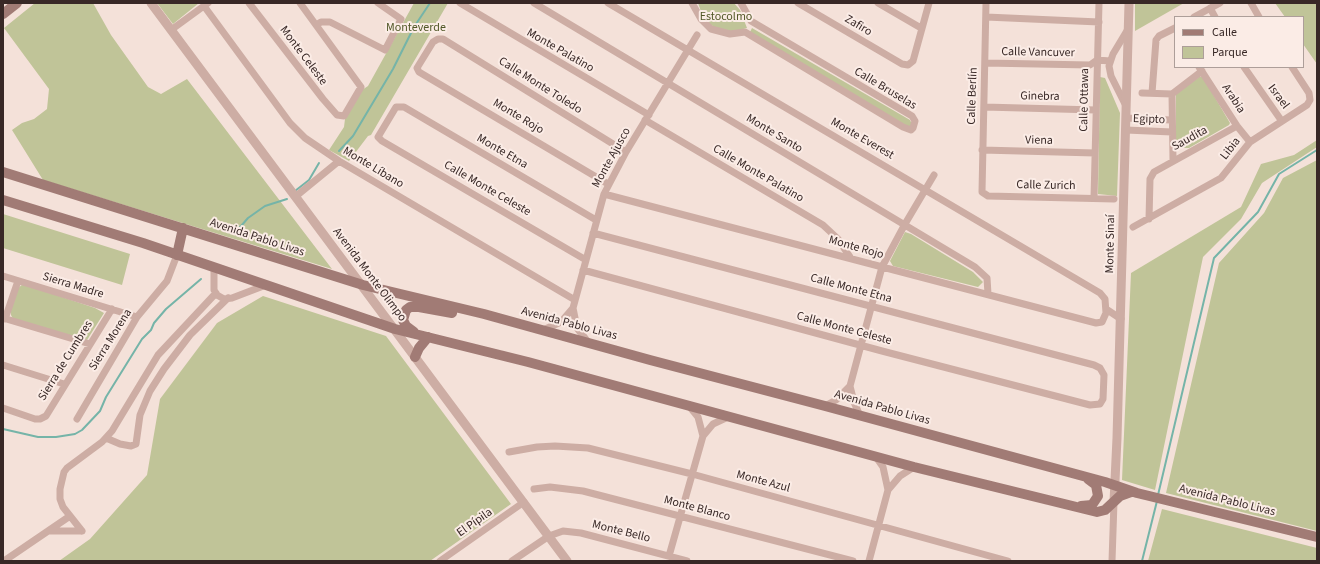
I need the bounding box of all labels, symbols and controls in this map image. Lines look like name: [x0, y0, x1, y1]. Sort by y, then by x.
park label: Estocolmo: [700, 10, 752, 24]
street label: Zafiro: [842, 12, 874, 40]
legend: [1174, 16, 1304, 68]
park label: Monteverde: [386, 21, 446, 35]
street label: Monte Celeste: [276, 24, 330, 88]
text: Calle: [1212, 24, 1237, 41]
street label: Monte Palatino: [524, 26, 596, 76]
text: Parque: [1212, 44, 1248, 61]
street label: Calle Vancuver: [1001, 45, 1075, 61]
street label: Calle Monte Toledo: [496, 55, 584, 117]
street label: Calle Bruselas: [851, 65, 919, 113]
street label: Calle Berlín: [965, 67, 981, 125]
street label: Calle Ottawa: [1077, 68, 1093, 132]
street label: Arabia: [1218, 82, 1248, 116]
street label: Israel: [1264, 82, 1292, 112]
street label: Ginebra: [1020, 89, 1060, 105]
street label: Monte Rojo: [490, 96, 546, 138]
street label: Monte Santo: [743, 111, 805, 157]
street label: Egipto: [1133, 112, 1165, 128]
street label: Monte Everest: [828, 115, 896, 163]
street label: Saudita: [1170, 123, 1210, 155]
street label: Monte Ajusco: [590, 125, 634, 191]
street label: Monte Etna: [474, 132, 530, 172]
street label: Viena: [1025, 134, 1053, 148]
street label: Libia: [1218, 135, 1244, 163]
street label: Calle Monte Palatino: [710, 142, 806, 206]
street label: Monte Líbano: [340, 144, 406, 192]
street label: Calle Monte Celeste: [441, 158, 533, 220]
street label: Calle Zurich: [1016, 178, 1076, 194]
street label: Monte Sinaí: [1103, 214, 1119, 274]
street label: Avenida Pablo Livas: [208, 216, 306, 260]
street label: Avenida Monte Olimpo: [329, 225, 409, 325]
street label: Monte Rojo: [827, 233, 885, 263]
street label: Sierra Madre: [41, 270, 105, 302]
street label: Calle Monte Etna: [809, 271, 893, 307]
street label: Avenida Pablo Livas: [519, 304, 619, 344]
street label: Sierra Morena: [86, 307, 136, 373]
street label: Calle Monte Celeste: [795, 309, 893, 349]
street label: Sierra de Cumbres: [36, 318, 96, 404]
street label: Avenida Pablo Livas: [833, 387, 931, 429]
street label: Monte Azul: [735, 468, 791, 496]
street label: Avenida Pablo Livas: [1177, 482, 1277, 520]
street label: Monte Blanco: [662, 493, 732, 525]
street label: El Pípila: [454, 506, 496, 540]
street label: Monte Bello: [590, 518, 652, 546]

